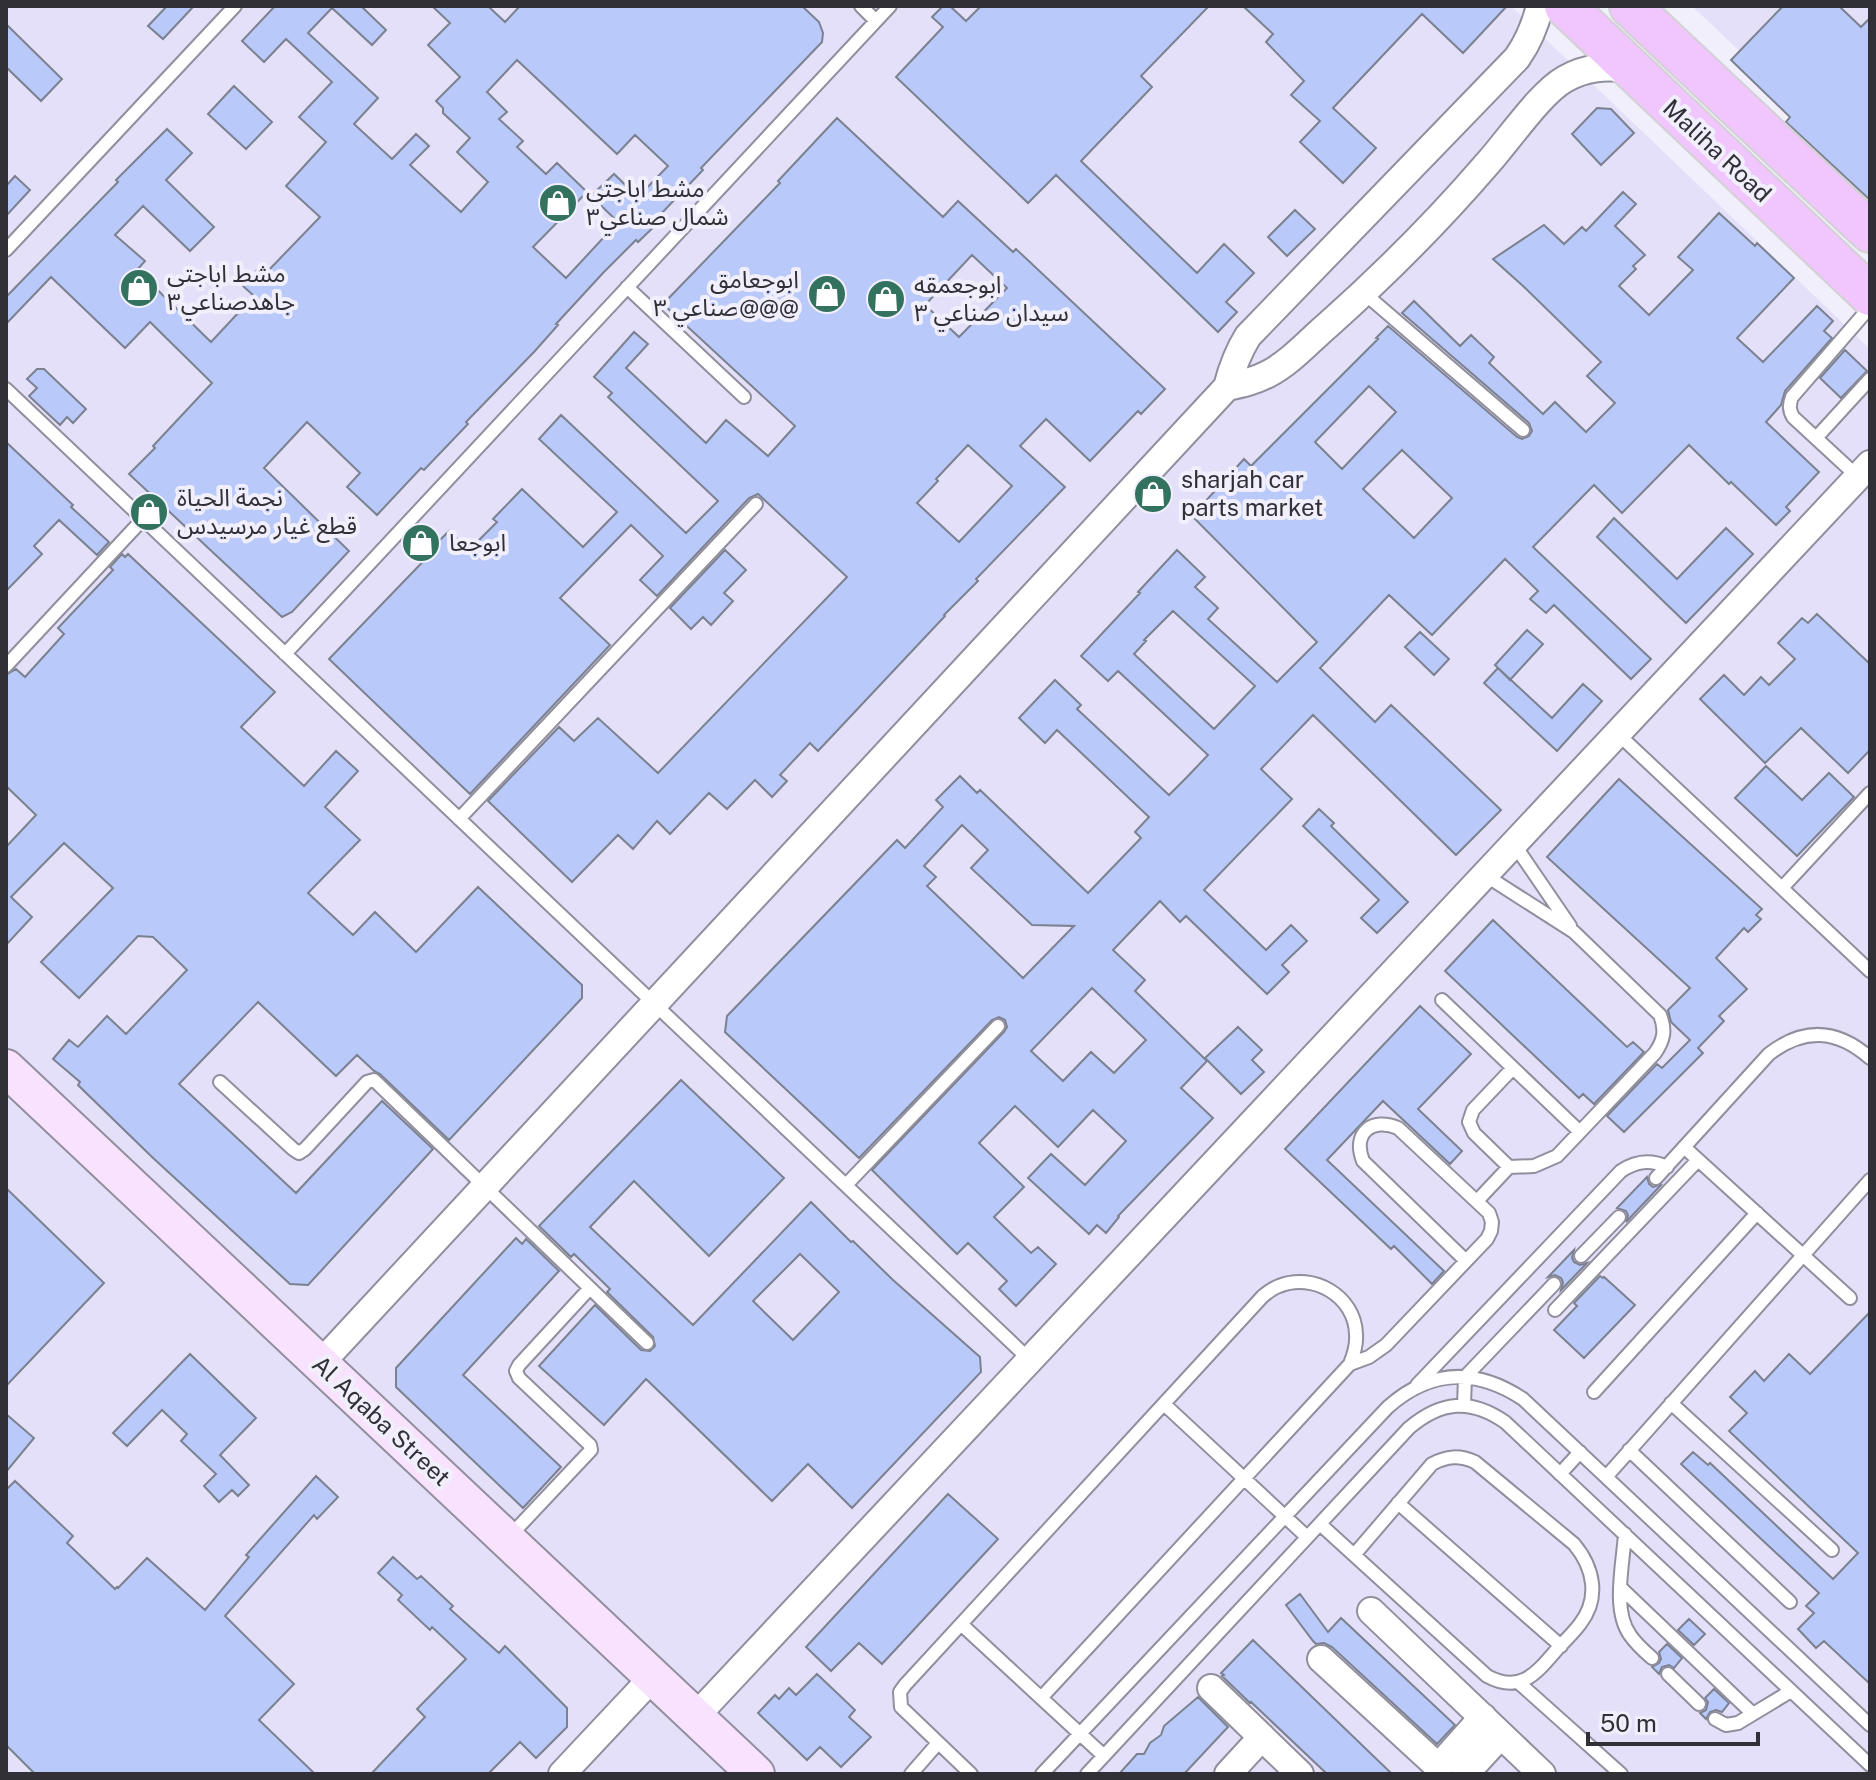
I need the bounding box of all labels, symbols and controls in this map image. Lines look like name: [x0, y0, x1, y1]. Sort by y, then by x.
street label: Maliha Road: [1658, 93, 1777, 207]
place label: مشط اباجتي شمال صناعي٣: [586, 174, 729, 236]
shop icon: مشط اباجتي شمال صناعي٣: [537, 182, 579, 224]
place label: مشط اباجتي جاهدصناعي٣: [167, 259, 295, 321]
place label: ابوجعامق صناعي ٣@@@: [653, 265, 799, 327]
shop icon: مشط اباجتي جاهدصناعي٣: [118, 267, 160, 309]
place label: ابوجعمقه سيدان صناعي ٣: [914, 270, 1069, 332]
shop icon: ابوجعامق صناعي ٣@@@: [806, 273, 848, 315]
shop icon: ابوجعمقه سيدان صناعي ٣: [865, 278, 907, 320]
place label: sharjah car parts market: [1181, 465, 1323, 521]
shop icon: sharjah car parts market: [1132, 473, 1174, 515]
place label: نجمة الحياة قطع غيار مرسيدس: [177, 483, 357, 543]
shop icon: نجمة الحياة قطع غيار مرسيدس: [128, 491, 170, 533]
shop icon: ابوجعا: [400, 522, 442, 564]
place label: ابوجعا: [449, 528, 506, 557]
street label: Al Aqaba Street: [307, 1349, 456, 1491]
scale bar: [1588, 1696, 1758, 1746]
text: 50 m: [1600, 1709, 1657, 1737]

